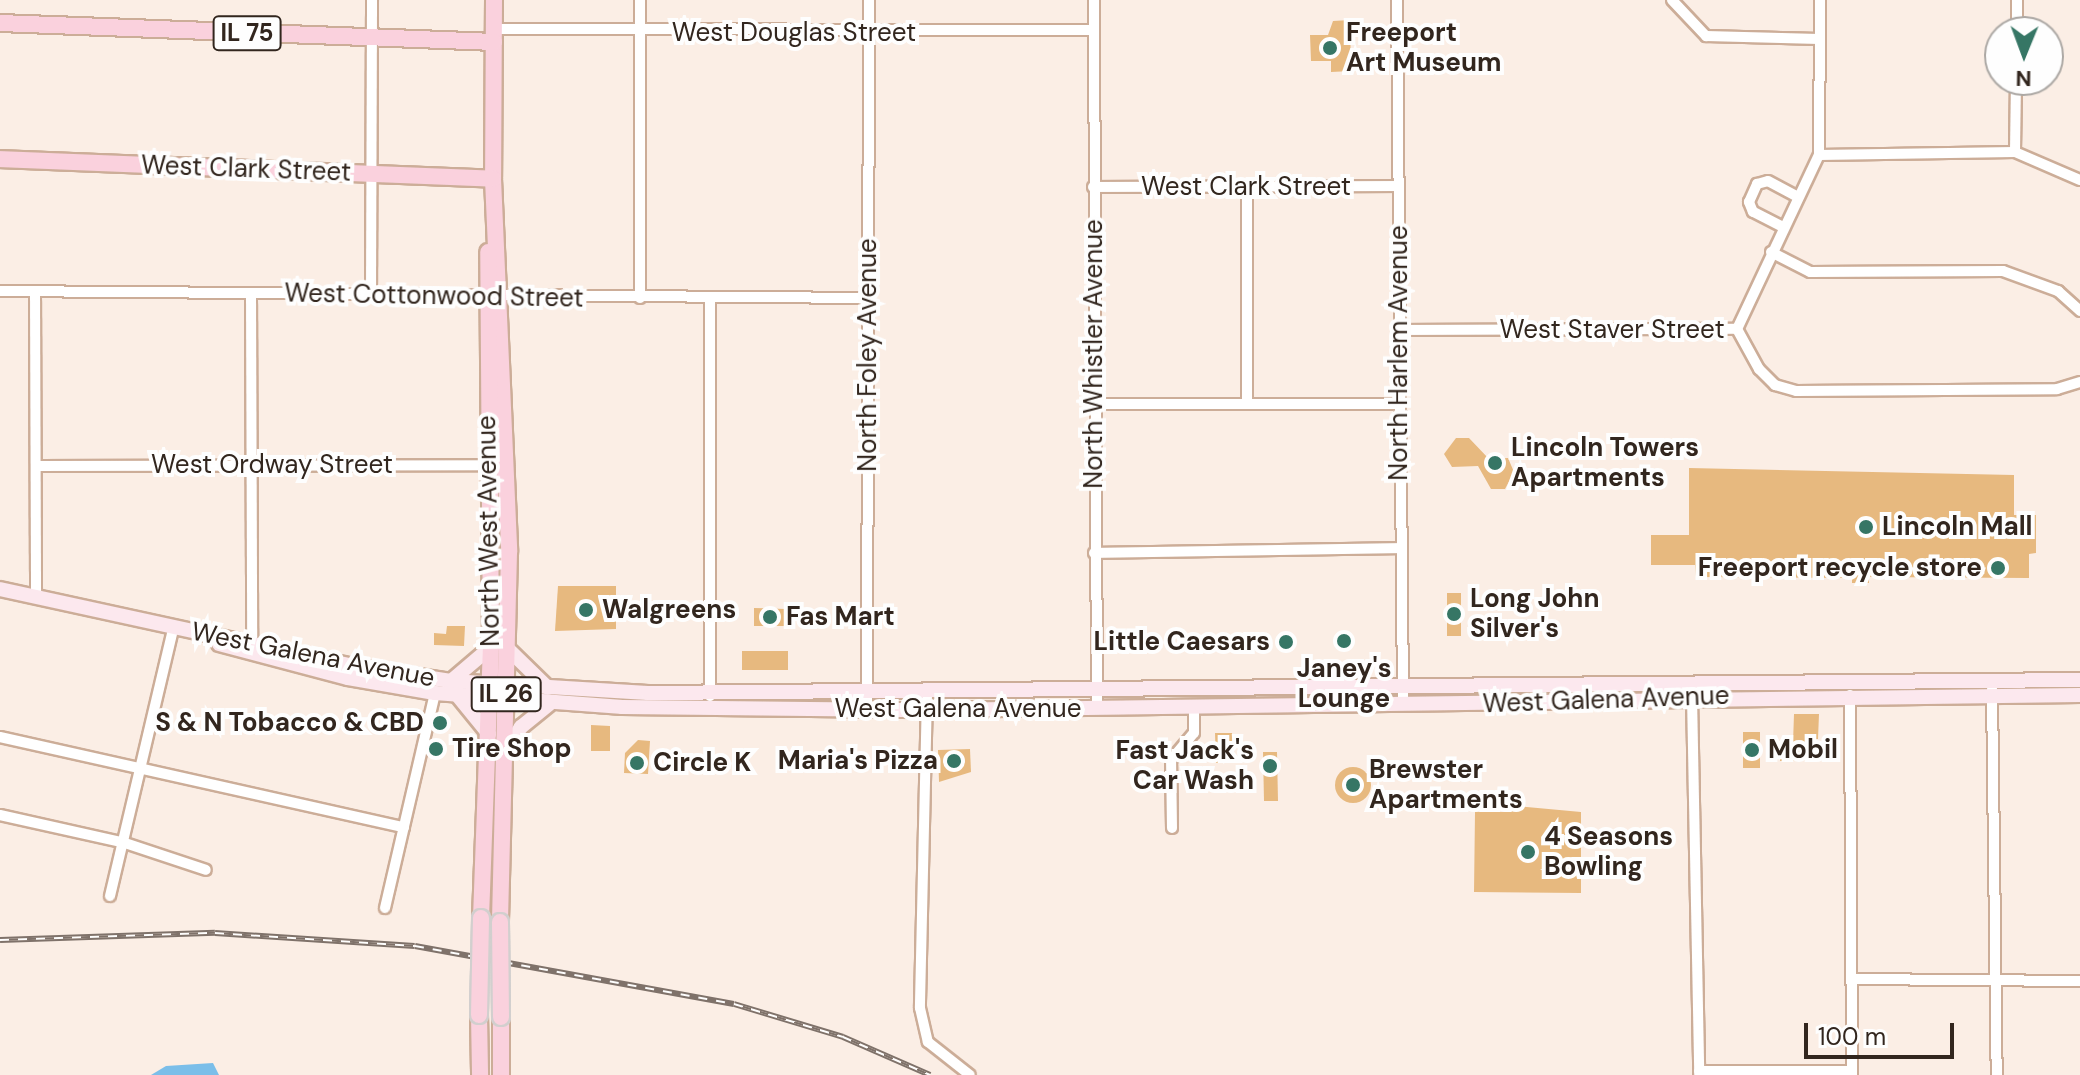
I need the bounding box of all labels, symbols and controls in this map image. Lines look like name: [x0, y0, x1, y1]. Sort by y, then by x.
road number: IL 75: [211, 13, 283, 53]
north arrow: [1984, 16, 2064, 96]
street label: West Douglas Street: [672, 17, 916, 49]
place label: Freeport Art Museum: [1346, 17, 1501, 78]
marker: Freeport Art Museum: [1321, 39, 1339, 57]
text: N: [2015, 64, 2032, 93]
street label: West Clark Street: [140, 150, 352, 188]
street label: West Clark Street: [1141, 171, 1351, 203]
street label: North Whistler Avenue: [1078, 219, 1110, 489]
street label: North Harlem Avenue: [1383, 225, 1415, 481]
street label: North Foley Avenue: [852, 238, 884, 472]
street label: West Cottonwood Street: [284, 278, 584, 314]
street label: West Staver Street: [1499, 314, 1725, 346]
street label: North West Avenue: [471, 415, 507, 647]
place label: Lincoln Towers Apartments: [1511, 432, 1699, 494]
street label: West Ordway Street: [151, 449, 393, 481]
marker: Lincoln Towers Apartments: [1486, 454, 1504, 472]
place label: Lincoln Mall: [1882, 511, 2033, 543]
marker: Lincoln Mall: [1857, 518, 1875, 536]
place label: Freeport recycle store: [1698, 552, 1982, 584]
marker: Freeport recycle store: [1989, 559, 2007, 577]
place label: Long John Silver's: [1470, 583, 1599, 644]
place label: Walgreens: [602, 594, 736, 626]
marker: Walgreens: [577, 601, 595, 619]
place label: Fas Mart: [786, 601, 895, 633]
marker: Long John Silver's: [1445, 605, 1463, 623]
marker: Fas Mart: [761, 608, 779, 626]
street label: West Galena Avenue: [189, 616, 437, 694]
place label: Little Caesars: [1094, 626, 1270, 658]
marker: Janey's Lounge: [1335, 632, 1353, 650]
marker: Little Caesars: [1277, 633, 1295, 651]
place label: Janey's Lounge: [1296, 653, 1392, 714]
road number: IL 26: [470, 674, 542, 714]
street label: West Galena Avenue: [1482, 680, 1730, 720]
street label: West Galena Avenue: [835, 693, 1081, 725]
place label: S & N Tobacco & CBD: [155, 707, 424, 739]
marker: S & N Tobacco & CBD: [431, 714, 449, 732]
place label: Tire Shop: [452, 733, 571, 765]
place label: Mobil: [1768, 734, 1838, 766]
place label: Fast Jack's Car Wash: [1116, 735, 1254, 796]
marker: Tire Shop: [427, 740, 445, 758]
marker: Mobil: [1743, 741, 1761, 759]
place label: Maria's Pizza: [778, 745, 938, 777]
place label: Circle K: [653, 747, 751, 779]
marker: Maria's Pizza: [945, 752, 963, 770]
marker: Circle K: [628, 754, 646, 772]
place label: Brewster Apartments: [1369, 754, 1523, 816]
marker: Fast Jack's Car Wash: [1261, 757, 1279, 775]
marker: Brewster Apartments: [1344, 776, 1362, 794]
place label: 4 Seasons Bowling: [1544, 821, 1673, 882]
marker: 4 Seasons Bowling: [1519, 843, 1537, 861]
scale bar: [1808, 1007, 1958, 1057]
text: 100 m: [1818, 1021, 1886, 1052]

